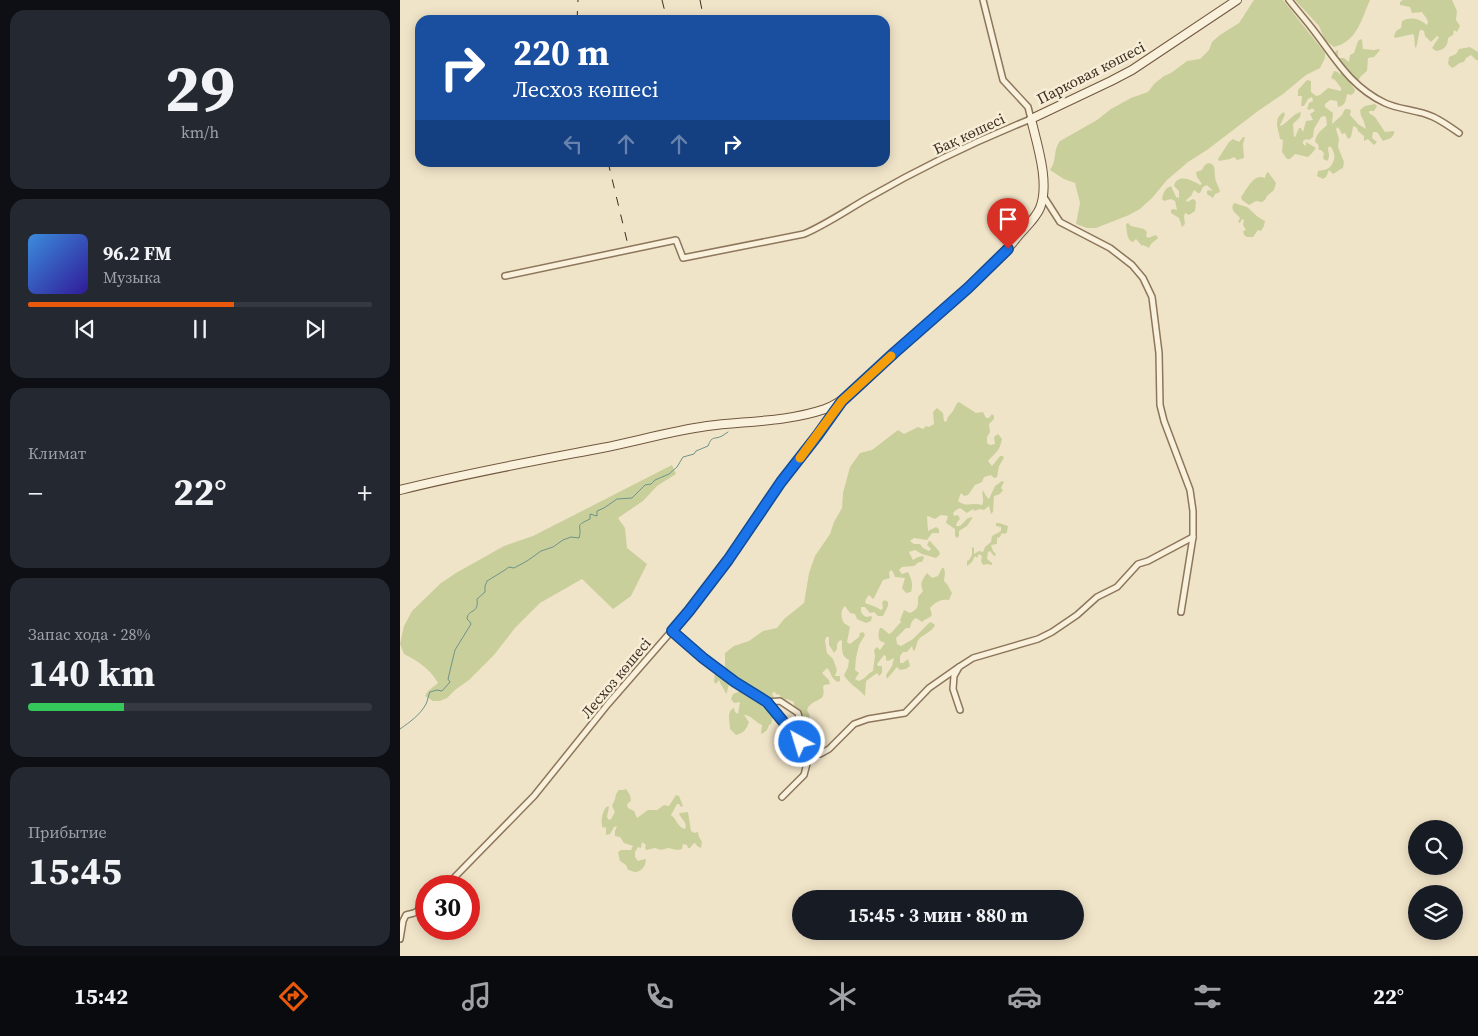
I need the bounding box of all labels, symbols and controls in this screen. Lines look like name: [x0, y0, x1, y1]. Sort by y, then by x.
text: 220 m: [513, 29, 609, 77]
icon: right: [430, 35, 495, 100]
street label: Парковая көшесі: [1033, 36, 1148, 109]
text: 29: [165, 44, 235, 133]
text: Лесхоз көшесі: [513, 74, 659, 104]
street label: Бақ көшесі: [929, 108, 1008, 159]
text: km/h: [181, 121, 219, 143]
icon: left: [559, 130, 587, 158]
icon: ahead: [612, 130, 640, 158]
icon: ahead: [665, 130, 693, 158]
icon: right: [718, 130, 746, 158]
pin: [987, 198, 1029, 249]
icon: arrive: [994, 205, 1022, 233]
text: 96.2 FM: [103, 240, 172, 266]
text: Музыка: [103, 266, 161, 288]
icon: previous: [71, 315, 99, 343]
icon: pause: [186, 315, 214, 343]
icon: next: [301, 315, 329, 343]
text: Климат: [28, 442, 86, 464]
text: 22°: [173, 466, 227, 518]
text: −: [28, 474, 43, 512]
text: +: [357, 474, 372, 512]
text: Запас хода · 28%: [28, 623, 151, 645]
street label: Лесхоз көшесі: [576, 633, 656, 722]
text: 140 km: [28, 647, 155, 699]
position arrow: [773, 715, 825, 767]
map controls: [1408, 820, 1463, 940]
button: search: [1408, 820, 1463, 875]
text: Прибытие: [28, 821, 107, 843]
text: 15:45: [28, 845, 122, 897]
speed limit sign: 30: [415, 875, 480, 940]
button: layers: [1408, 885, 1463, 940]
text: 15:45 · 3 мин · 880 m: [848, 902, 1028, 928]
icon: directions: [276, 979, 311, 1014]
icon: music: [459, 979, 494, 1014]
icon: phone: [642, 979, 677, 1014]
icon: climate: [825, 979, 860, 1014]
icon: car: [1007, 979, 1042, 1014]
icon: filters: [1190, 979, 1225, 1014]
text: 15:42: [74, 981, 128, 1011]
text: 22°: [1373, 981, 1404, 1011]

